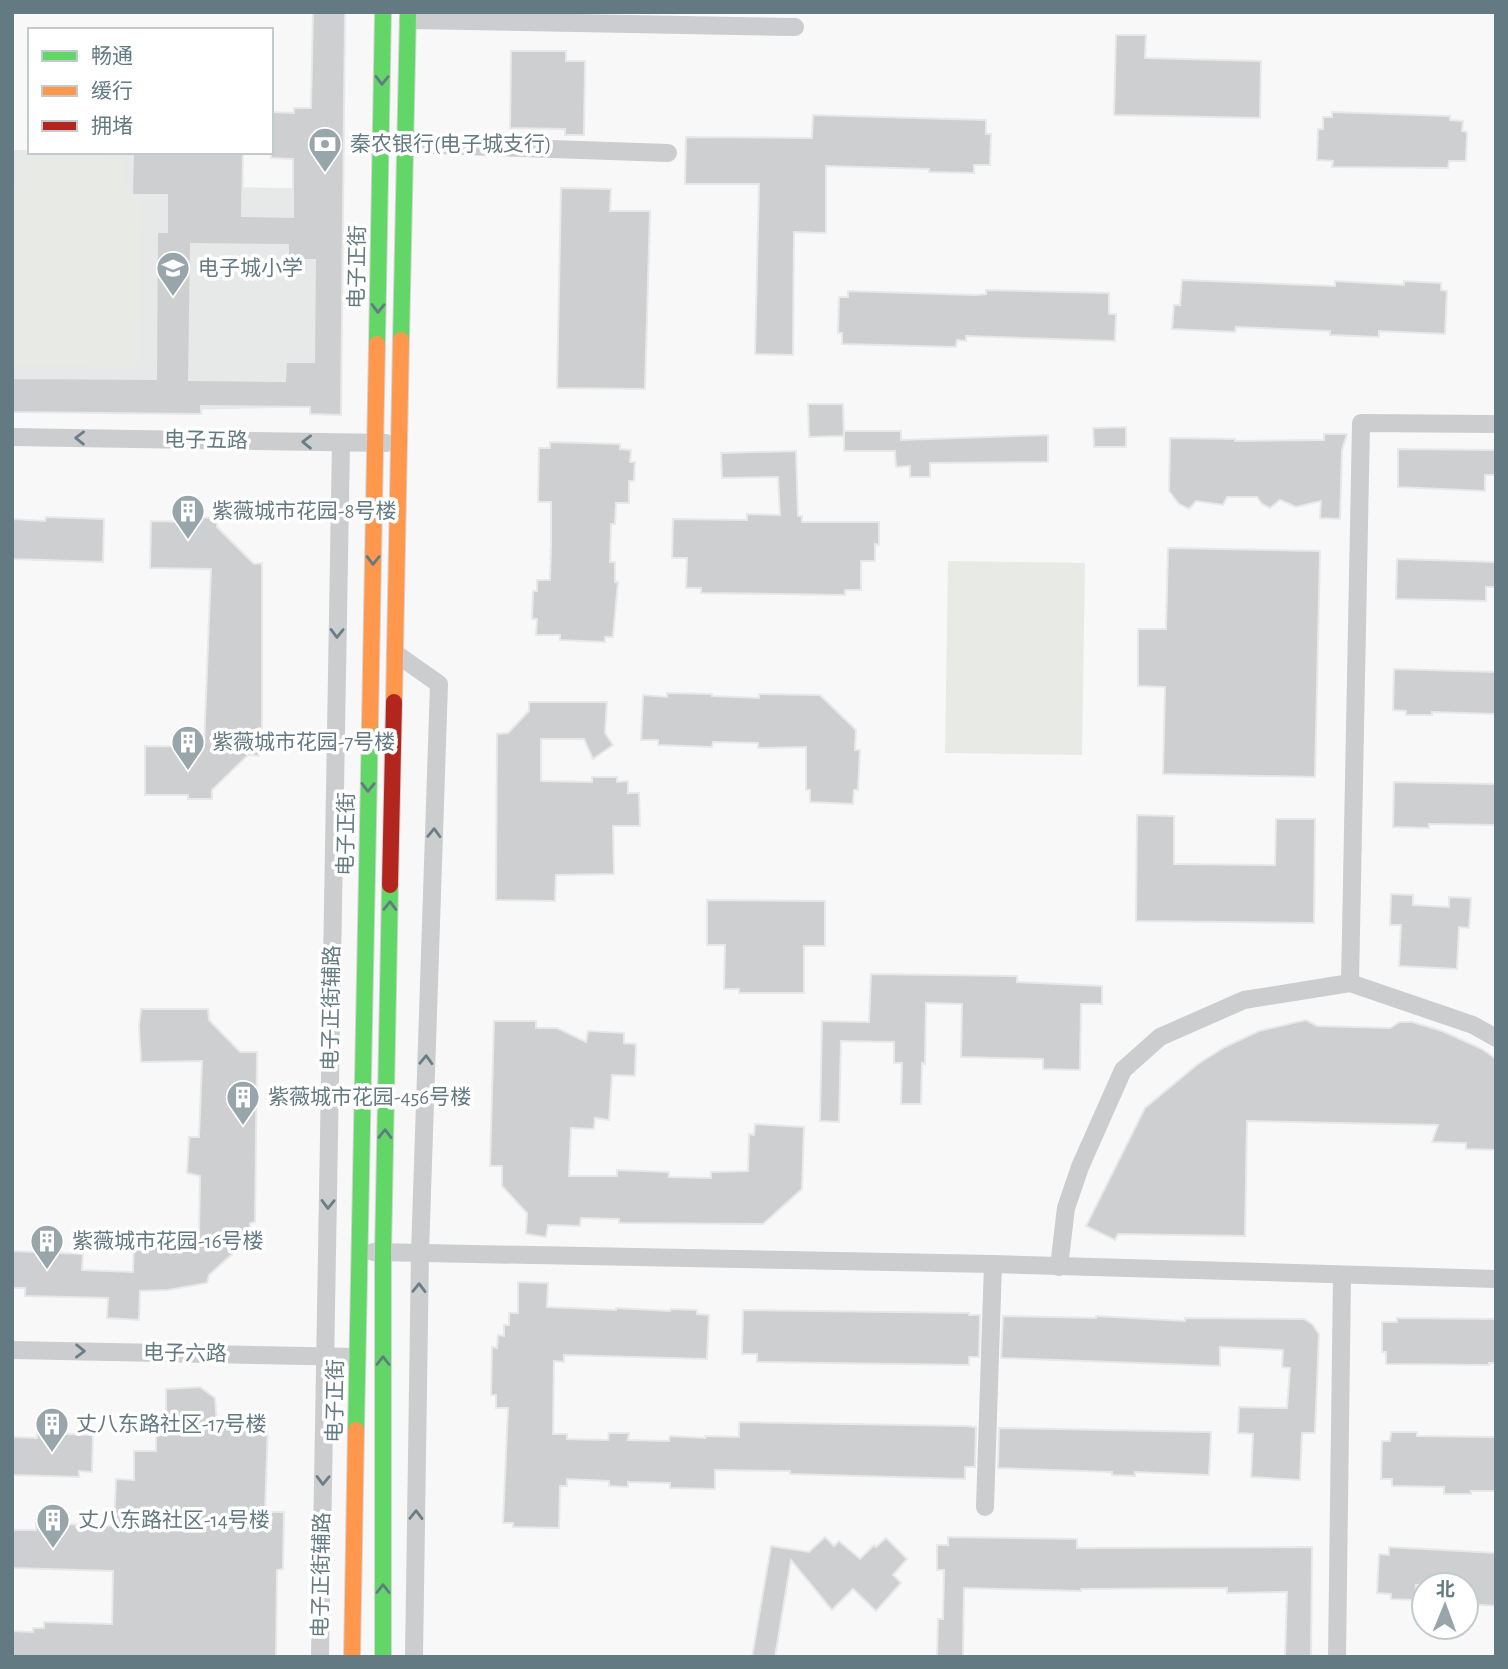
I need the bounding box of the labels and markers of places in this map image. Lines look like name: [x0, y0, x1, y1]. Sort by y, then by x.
bank icon: 秦农银行(电子城支行): [306, 125, 344, 174]
place label: 秦农银行(电子城支行): [350, 133, 551, 155]
school or university icon: 电子城小学: [154, 249, 192, 298]
place label: 电子城小学: [198, 257, 303, 279]
building icon: 紫薇城市花园-8号楼: [169, 492, 207, 541]
place label: 紫薇城市花园-8号楼: [212, 500, 396, 522]
building icon: 紫薇城市花园-7号楼: [169, 723, 207, 772]
place label: 紫薇城市花园-7号楼: [212, 731, 395, 753]
building icon: 紫薇城市花园-456号楼: [224, 1078, 262, 1127]
place label: 紫薇城市花园-456号楼: [268, 1086, 471, 1108]
building icon: 紫薇城市花园-16号楼: [28, 1222, 66, 1271]
place label: 紫薇城市花园-16号楼: [72, 1230, 264, 1252]
building icon: 丈八东路社区-17号楼: [33, 1405, 71, 1454]
place label: 丈八东路社区-17号楼: [76, 1413, 266, 1435]
building icon: 丈八东路社区-14号楼: [34, 1501, 72, 1550]
place label: 丈八东路社区-14号楼: [78, 1509, 270, 1531]

